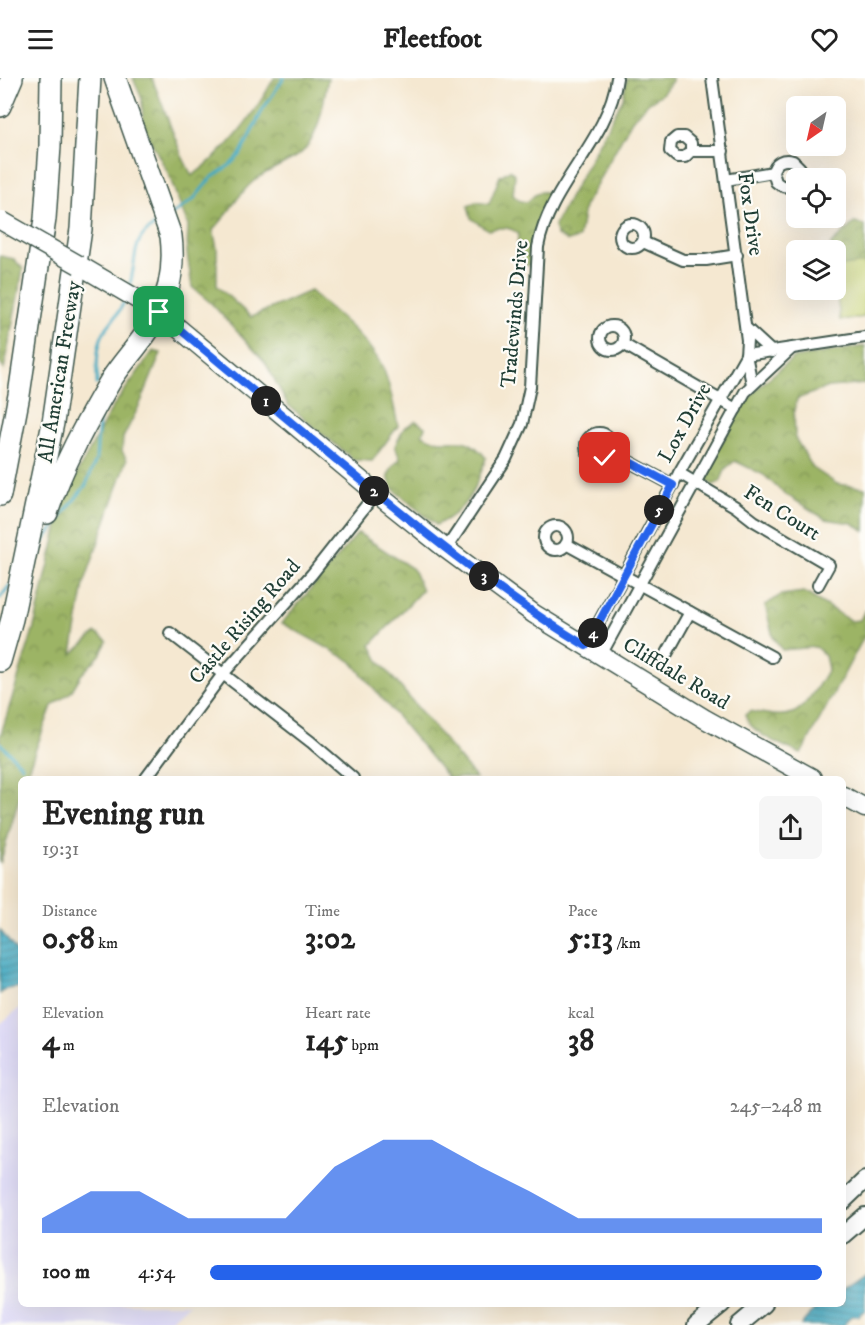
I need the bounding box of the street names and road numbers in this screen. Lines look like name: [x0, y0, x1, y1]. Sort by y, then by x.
street label: Fox Drive: [731, 171, 769, 258]
street label: Tradewinds Drive: [496, 239, 534, 389]
street label: All American Freeway: [33, 278, 87, 465]
street label: Lox Drive: [653, 378, 718, 467]
street label: Fen Court: [739, 479, 825, 547]
street label: Castle Rising Road: [184, 554, 307, 690]
street label: Cliffdale Road: [618, 632, 734, 716]

